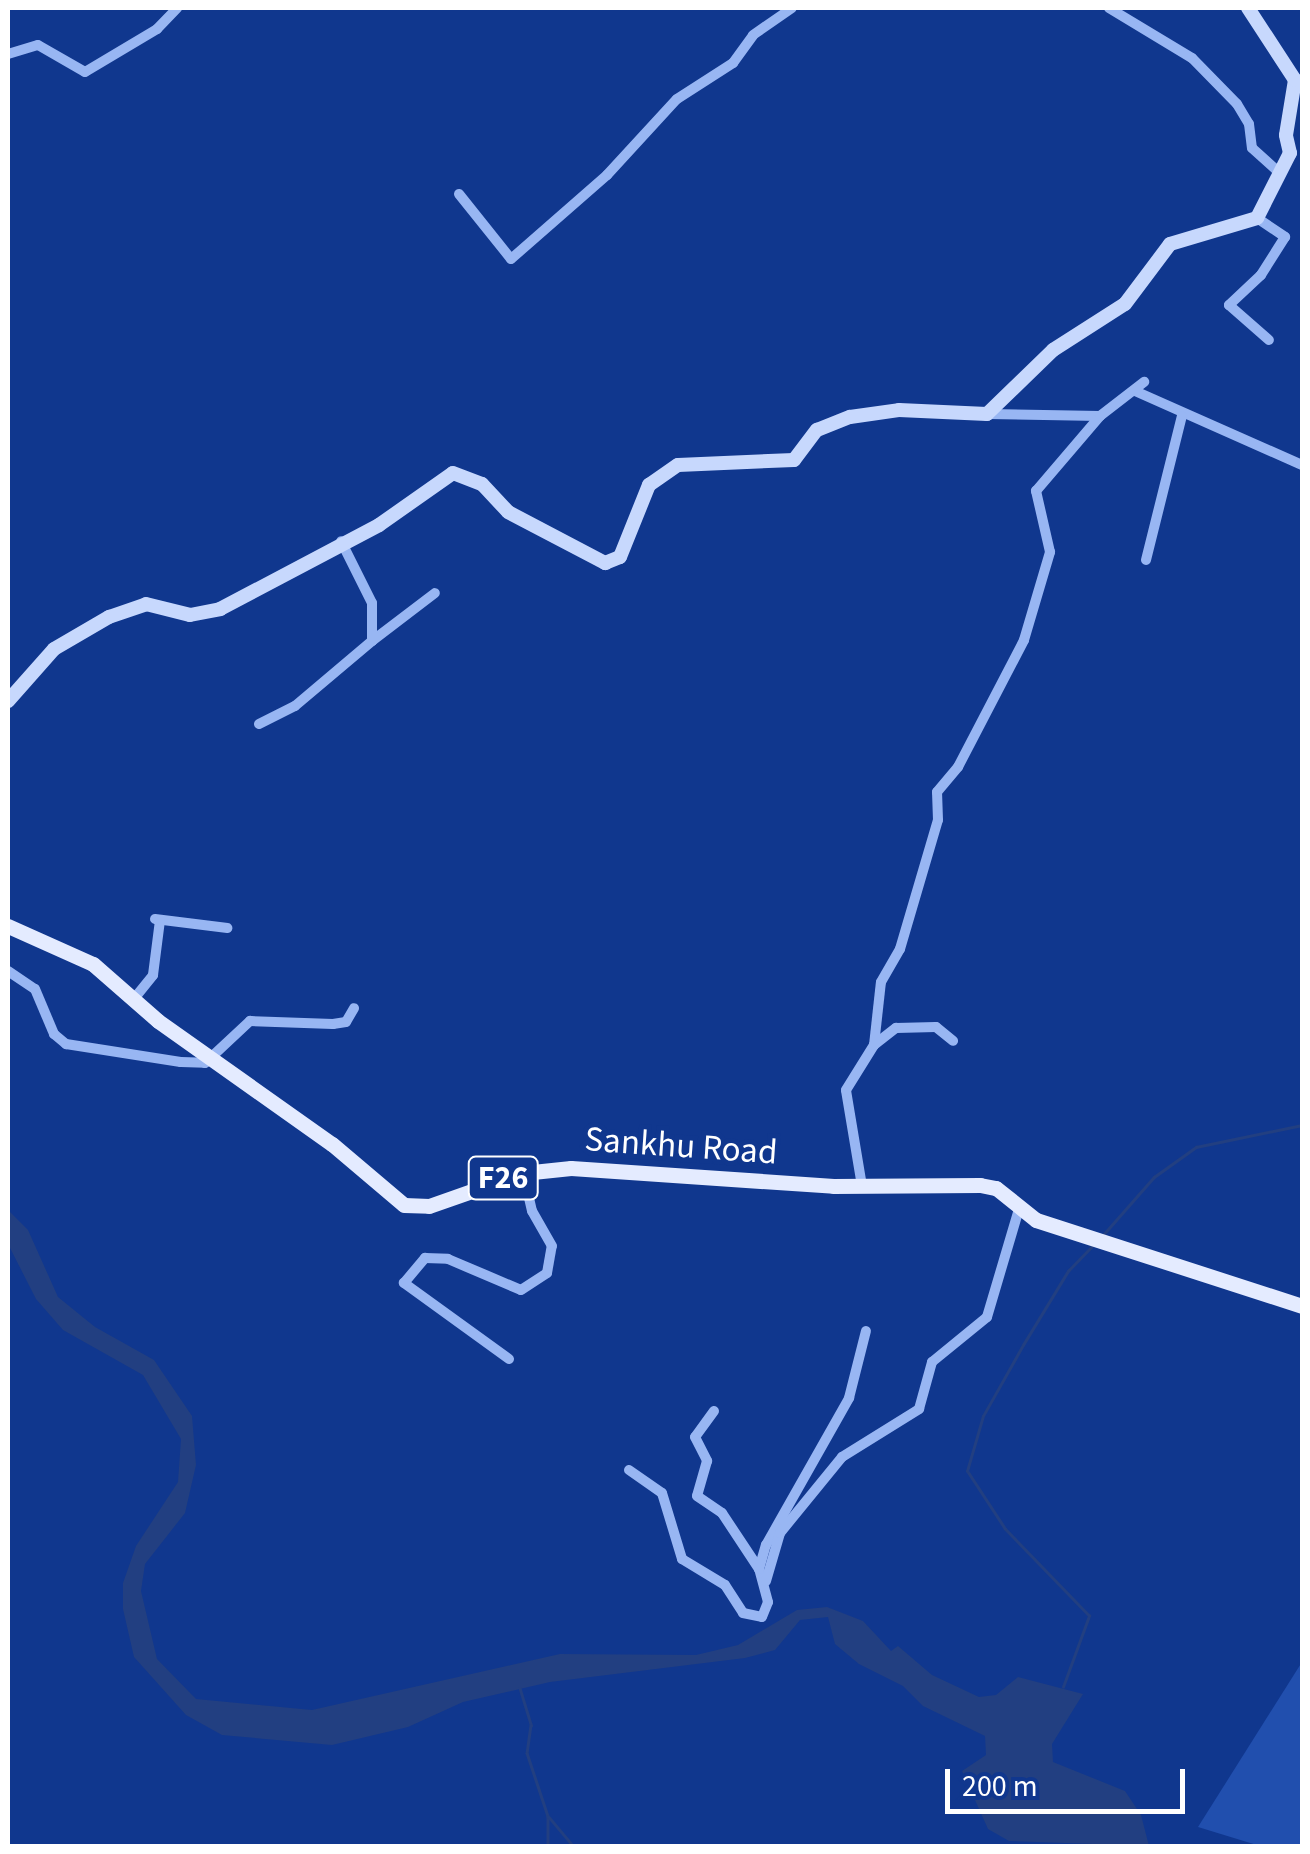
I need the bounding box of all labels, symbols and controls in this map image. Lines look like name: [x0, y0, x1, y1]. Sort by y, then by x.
street label: Sankhu Road: [583, 1118, 779, 1174]
road number: F26: [466, 1151, 540, 1205]
scale bar: [950, 1749, 1190, 1811]
text: 200 m: [962, 1765, 1038, 1808]

